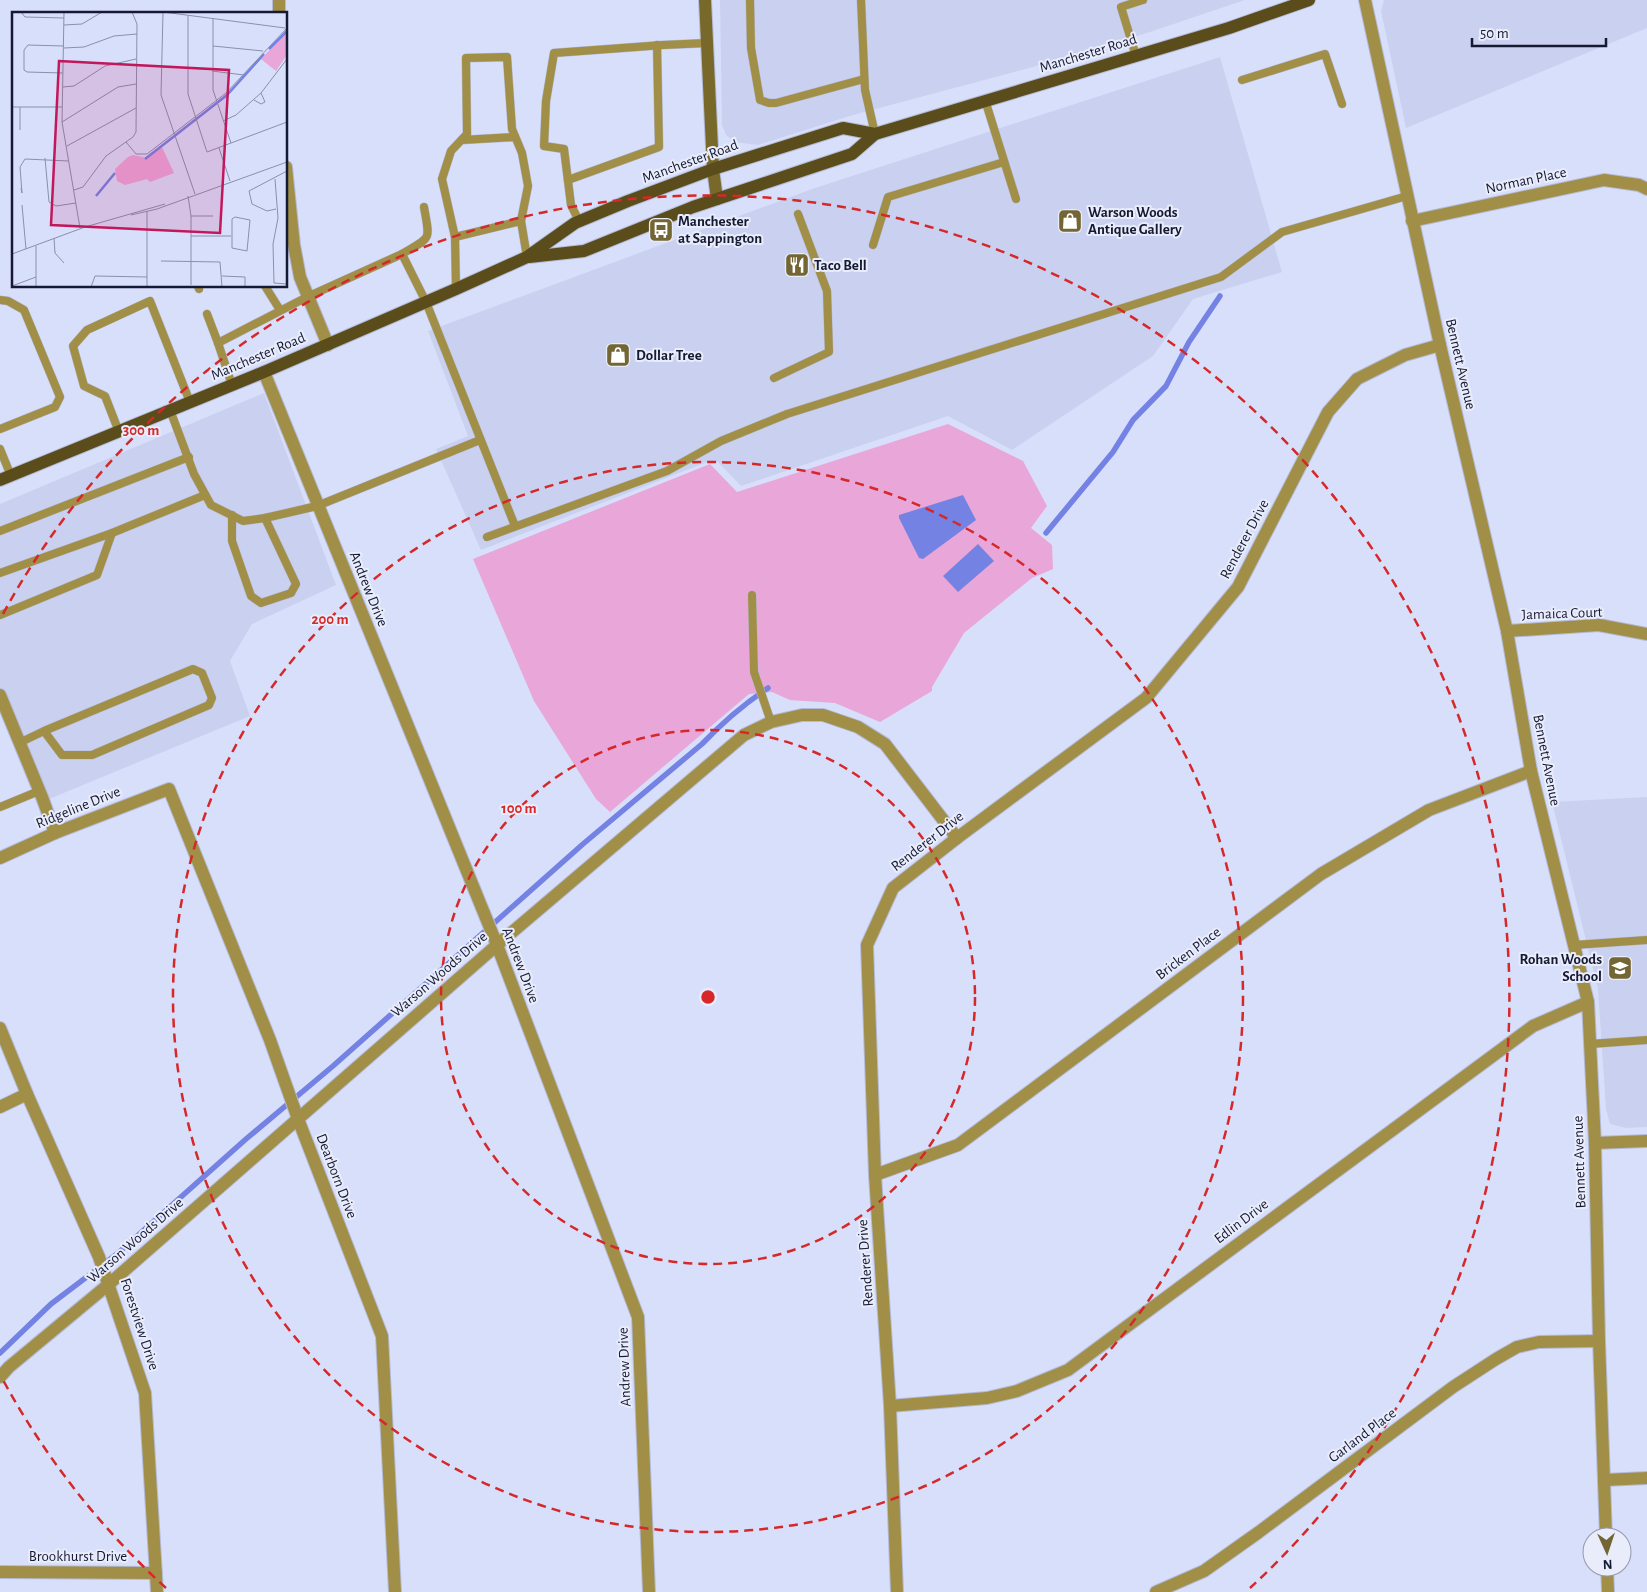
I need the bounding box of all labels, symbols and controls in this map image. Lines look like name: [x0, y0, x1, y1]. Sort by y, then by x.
inset map: [12, 12, 288, 288]
scale bar: [1472, 15, 1606, 47]
text: 50 m: [1480, 26, 1509, 41]
street label: Manchester Road: [1038, 31, 1139, 75]
street label: Manchester Road: [640, 137, 740, 186]
street label: Norman Place: [1484, 165, 1568, 196]
place label: Warson Woods Antique Gallery: [1088, 205, 1182, 237]
shop icon: Warson Woods Antique Gallery: [1057, 208, 1083, 234]
place label: Manchester at Sappington: [678, 214, 762, 246]
bus stop icon: Manchester at Sappington: [648, 217, 674, 243]
restaurant icon: Taco Bell: [784, 252, 810, 278]
place label: Taco Bell: [814, 258, 867, 273]
street label: Bennett Avenue: [1443, 317, 1478, 411]
street label: Manchester Road: [209, 330, 308, 383]
shop icon: Dollar Tree: [605, 342, 631, 368]
place label: Dollar Tree: [636, 348, 702, 363]
text: 300 m: [123, 423, 159, 438]
street label: Renderer Drive: [1217, 497, 1272, 581]
street label: Andrew Drive: [347, 549, 390, 629]
street label: Jamaica Court: [1521, 605, 1603, 622]
text: 200 m: [311, 612, 349, 627]
street label: Bennett Avenue: [1530, 713, 1563, 807]
street label: Ridgeline Drive: [34, 784, 123, 831]
text: 100 m: [501, 801, 537, 816]
street label: Renderer Drive: [888, 809, 966, 874]
street label: Bricken Place: [1153, 924, 1224, 983]
street label: Andrew Drive: [499, 925, 542, 1005]
street label: Warson Woods Drive: [389, 929, 490, 1020]
place label: Rohan Woods School: [1520, 952, 1602, 984]
school or university icon: Rohan Woods School: [1607, 955, 1633, 981]
centre of rings: [699, 988, 717, 1006]
street label: Bennett Avenue: [1570, 1115, 1589, 1209]
street label: Dearborn Drive: [314, 1132, 360, 1221]
street label: Warson Woods Drive: [85, 1195, 186, 1286]
street label: Edlin Drive: [1211, 1196, 1271, 1246]
street label: Renderer Drive: [855, 1219, 876, 1307]
street label: Forestview Drive: [118, 1276, 162, 1372]
street label: Andrew Drive: [616, 1327, 633, 1407]
street label: Garland Place: [1326, 1405, 1399, 1465]
north arrow: [1582, 1527, 1632, 1577]
street label: Brookhurst Drive: [29, 1549, 127, 1564]
text: N: [1602, 1557, 1613, 1571]

